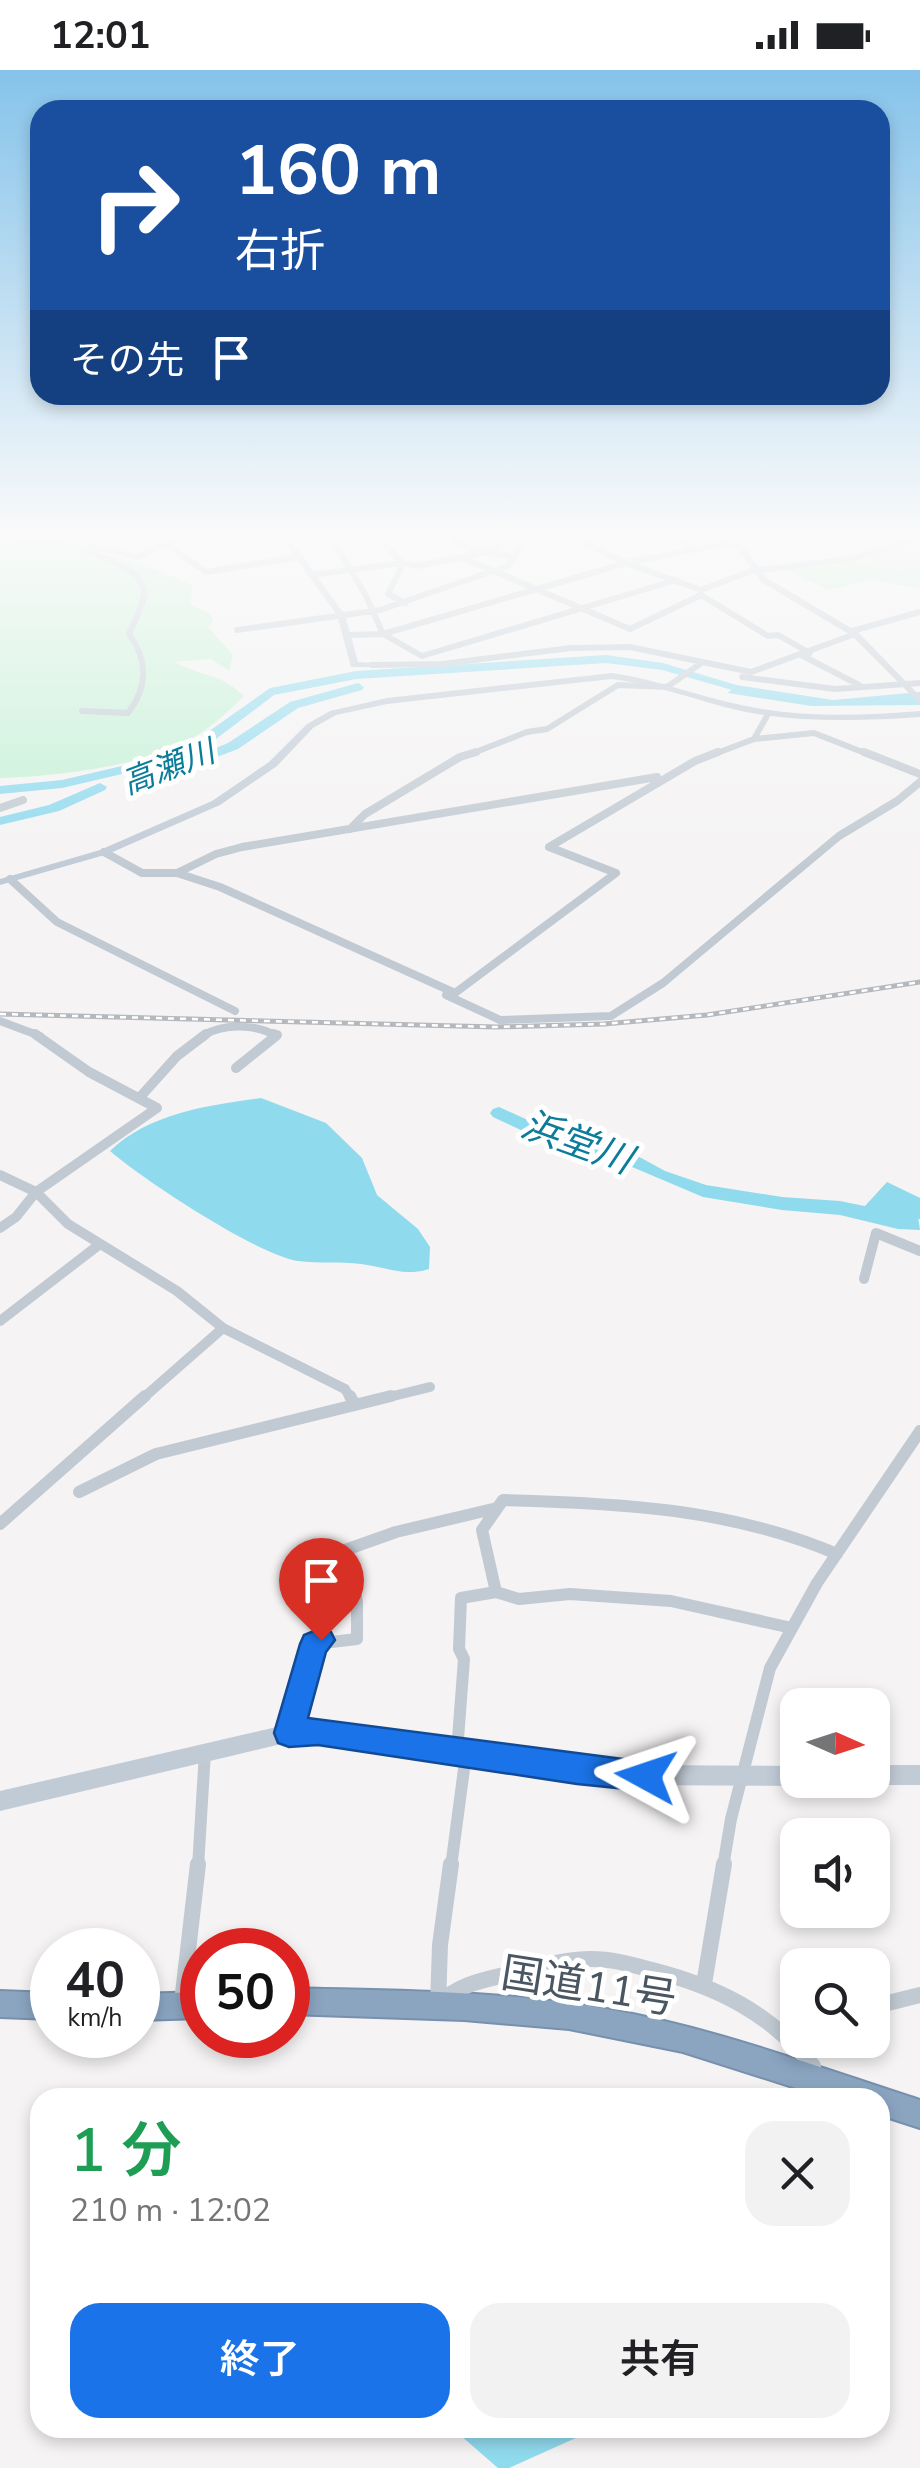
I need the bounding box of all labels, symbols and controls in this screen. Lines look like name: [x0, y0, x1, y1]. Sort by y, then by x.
text: 12:01: [50, 10, 151, 61]
text: 160 m: [235, 123, 441, 219]
icon: right: [70, 140, 200, 270]
text: 右折: [235, 221, 325, 282]
icon: arrive: [204, 330, 259, 385]
text: その先: [70, 335, 184, 386]
water label: 高瀬川: [116, 729, 223, 805]
water label: 浜堂川: [515, 1099, 643, 1187]
pin: [279, 1538, 364, 1641]
icon: arrive: [294, 1553, 349, 1608]
north arrow: [780, 1688, 890, 1798]
map controls: [780, 1688, 890, 2058]
position arrow: [594, 1724, 698, 1828]
button: sound: [780, 1818, 890, 1928]
speed limit sign: 50: [180, 1928, 310, 2058]
street label: 国道11号: [497, 1945, 680, 2028]
text: 40: [65, 1946, 125, 2015]
button: search: [780, 1948, 890, 2058]
text: km/h: [67, 2001, 123, 2035]
text: 1 分: [70, 2110, 182, 2192]
button: close: [745, 2121, 850, 2226]
text: 210 m · 12:02: [70, 2189, 271, 2232]
button: 終了: [70, 2303, 450, 2418]
button: 共有: [470, 2303, 850, 2418]

